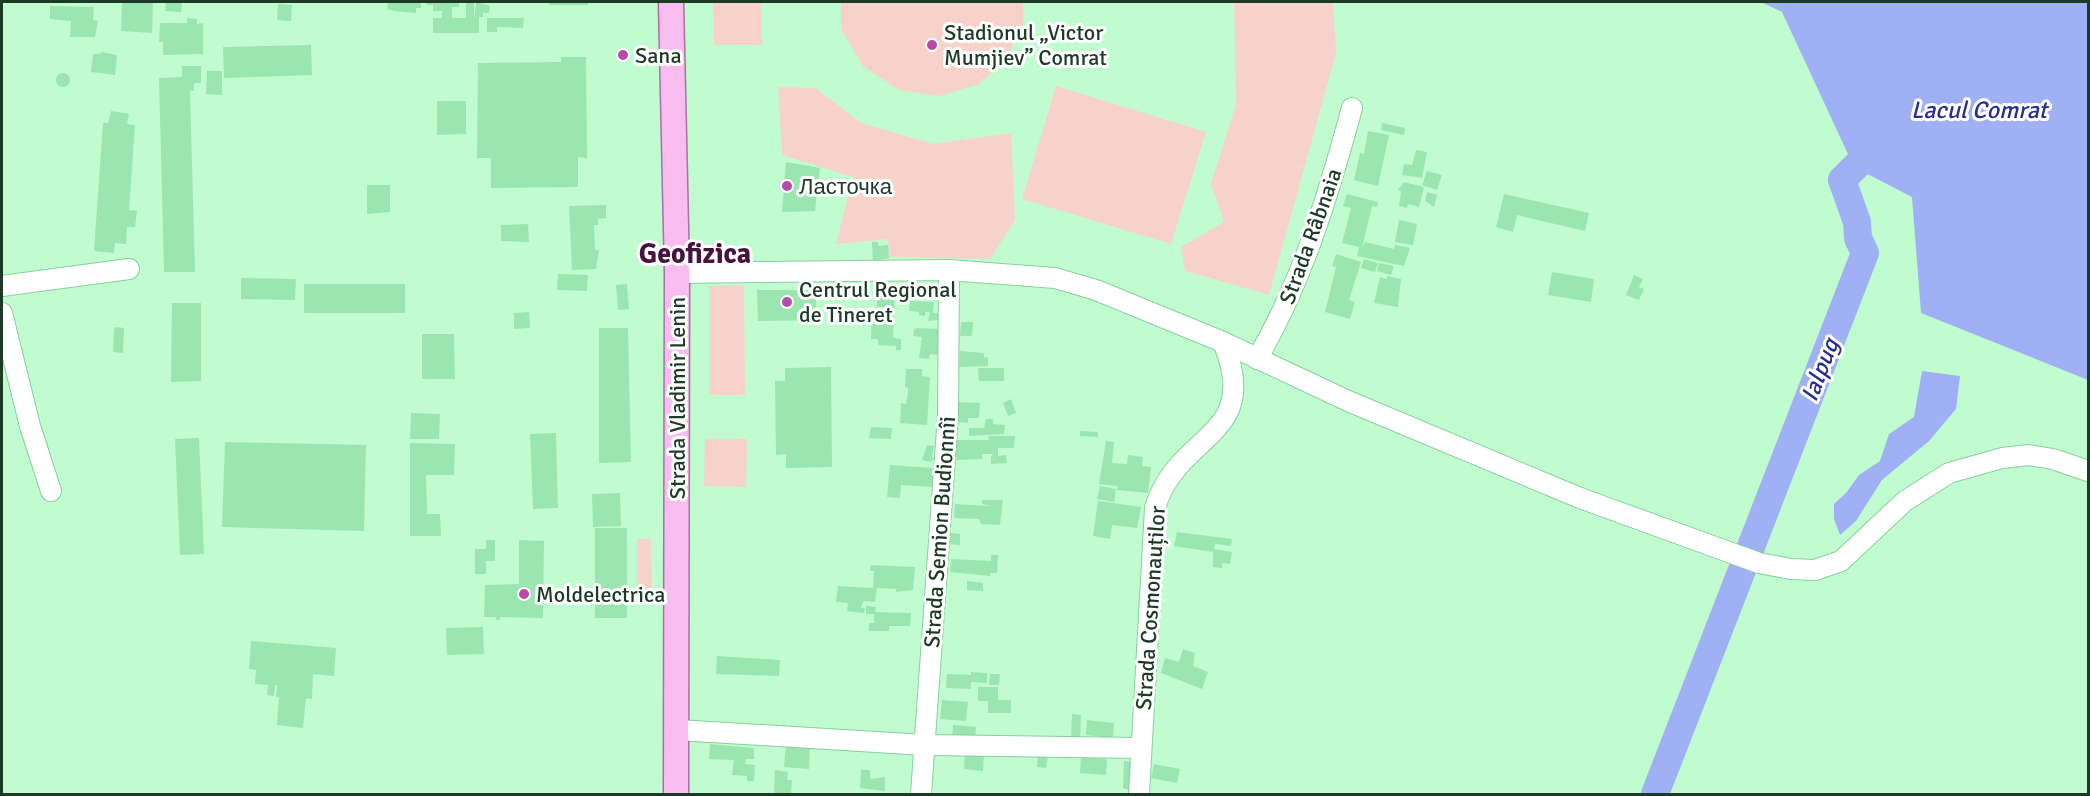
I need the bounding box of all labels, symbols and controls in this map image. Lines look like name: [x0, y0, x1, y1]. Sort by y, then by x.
place label: Stadionul „Victor Mumjiev” Comrat: [944, 19, 1107, 71]
marker: Stadionul „Victor Mumjiev” Comrat: [925, 38, 939, 52]
place label: Sana: [635, 42, 682, 69]
marker: Sana: [616, 48, 630, 62]
water label: Lacul Comrat: [1911, 95, 2050, 125]
street label: Strada Râbnaia: [1273, 165, 1348, 308]
place label: Ласточка: [799, 173, 893, 200]
marker: Ласточка: [780, 179, 794, 193]
district label: Geofizica: [639, 237, 751, 271]
place label: Centrul Regional de Tineret: [799, 276, 957, 328]
marker: Centrul Regional de Tineret: [780, 295, 794, 309]
street label: Strada Vladimir Lenin: [664, 297, 691, 499]
water label: Ialpug: [1794, 332, 1846, 406]
street label: Strada Semion Budionnîi: [918, 415, 961, 649]
street label: Strada Cosmonauților: [1130, 505, 1171, 711]
place label: Moldelectrica: [536, 581, 666, 608]
marker: Moldelectrica: [517, 587, 531, 601]

